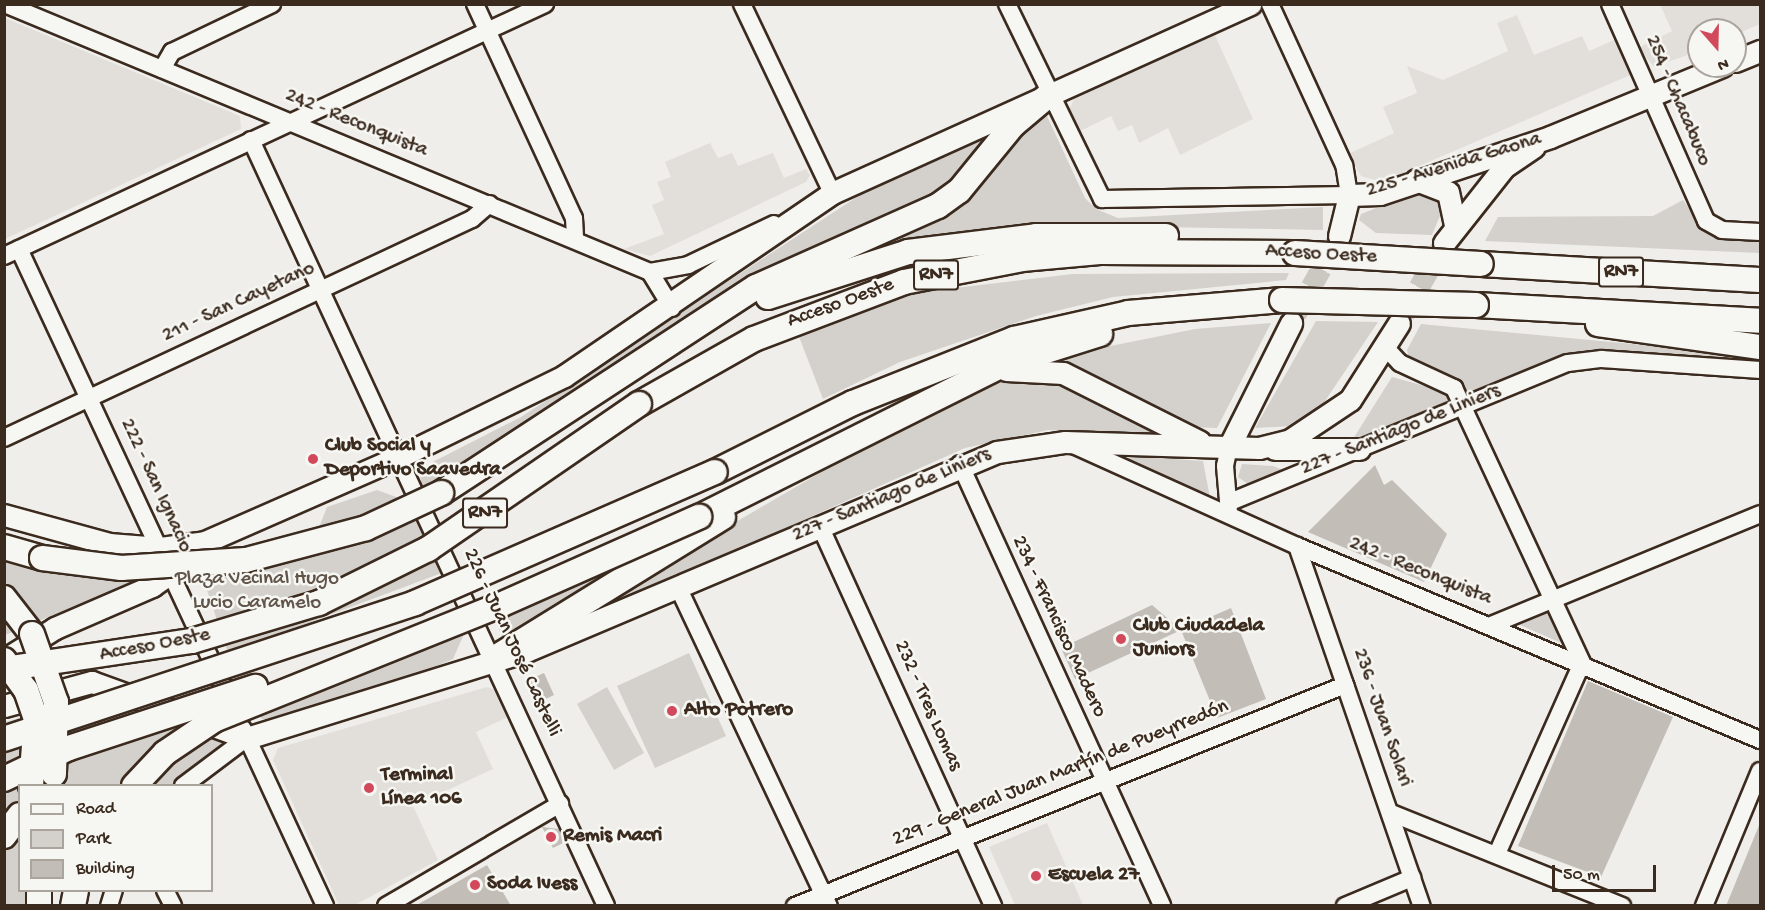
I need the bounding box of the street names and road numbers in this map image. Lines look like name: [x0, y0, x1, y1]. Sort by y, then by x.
street label: 254 - Chacabuco: [1638, 32, 1716, 170]
street label: 242 - Reconquista: [281, 84, 431, 164]
street label: 225 - Avenida Gaona: [1363, 127, 1545, 205]
street label: Acceso Oeste: [1265, 239, 1377, 271]
road number: RN7: [1597, 255, 1645, 289]
street label: 211 - San Cayetano: [159, 257, 319, 349]
road number: RN7: [912, 258, 960, 292]
street label: Acceso Oeste: [784, 273, 898, 335]
street label: 227 - Santiago de Liniers: [1298, 379, 1504, 483]
street label: 222 - San Ignacio: [113, 415, 197, 557]
street label: 227 - Santiago de Liniers: [789, 443, 995, 549]
road number: RN7: [461, 496, 509, 530]
street label: 234 - Francisco Madero: [1005, 532, 1111, 722]
street label: 242 - Reconquista: [1345, 532, 1495, 612]
street label: 226 - Juan José Castelli: [456, 545, 566, 741]
street label: Acceso Oeste: [98, 623, 212, 669]
street label: 232 - Tres Lomas: [887, 637, 967, 775]
street label: 236 - Juan Solari: [1346, 645, 1416, 791]
street label: 229 - General Juan Martín de Pueyrredón: [889, 695, 1233, 853]

